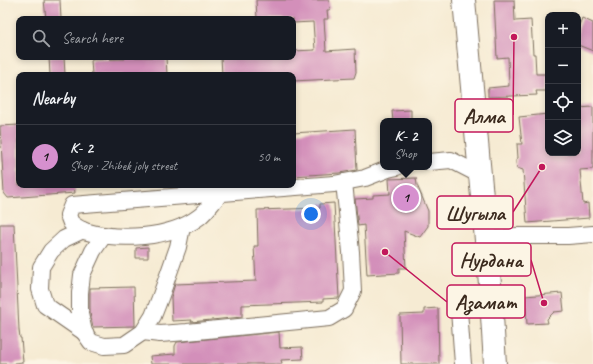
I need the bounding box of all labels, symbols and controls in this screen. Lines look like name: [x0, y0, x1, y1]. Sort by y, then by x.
map controls: [545, 12, 581, 156]
button: +: [545, 12, 581, 48]
search box: [16, 16, 296, 60]
icon: search: [30, 27, 52, 49]
text: Search here: [62, 29, 123, 48]
button: −: [545, 48, 581, 84]
button: locate: [545, 84, 581, 120]
text: Nearby: [32, 88, 75, 109]
callout: Алма: [455, 99, 513, 132]
text: Алма: [463, 103, 506, 129]
popup: [380, 118, 432, 170]
button: layers: [545, 120, 581, 156]
text: К- 2: [395, 127, 417, 146]
text: К- 2: [70, 139, 93, 158]
text: Shop: [395, 146, 417, 162]
text: 1: [42, 149, 48, 165]
text: 50 m: [258, 149, 280, 165]
text: Shop · Zhibek joly street: [70, 158, 177, 174]
pin: 1: [393, 183, 419, 213]
callout: Шугыла: [437, 196, 513, 229]
text: Шугыла: [445, 200, 506, 226]
your location: [301, 204, 321, 224]
callout: Нурдана: [452, 243, 531, 276]
text: Нурдана: [460, 247, 524, 273]
callout: Азамат: [447, 285, 525, 318]
text: Азамат: [455, 289, 518, 316]

